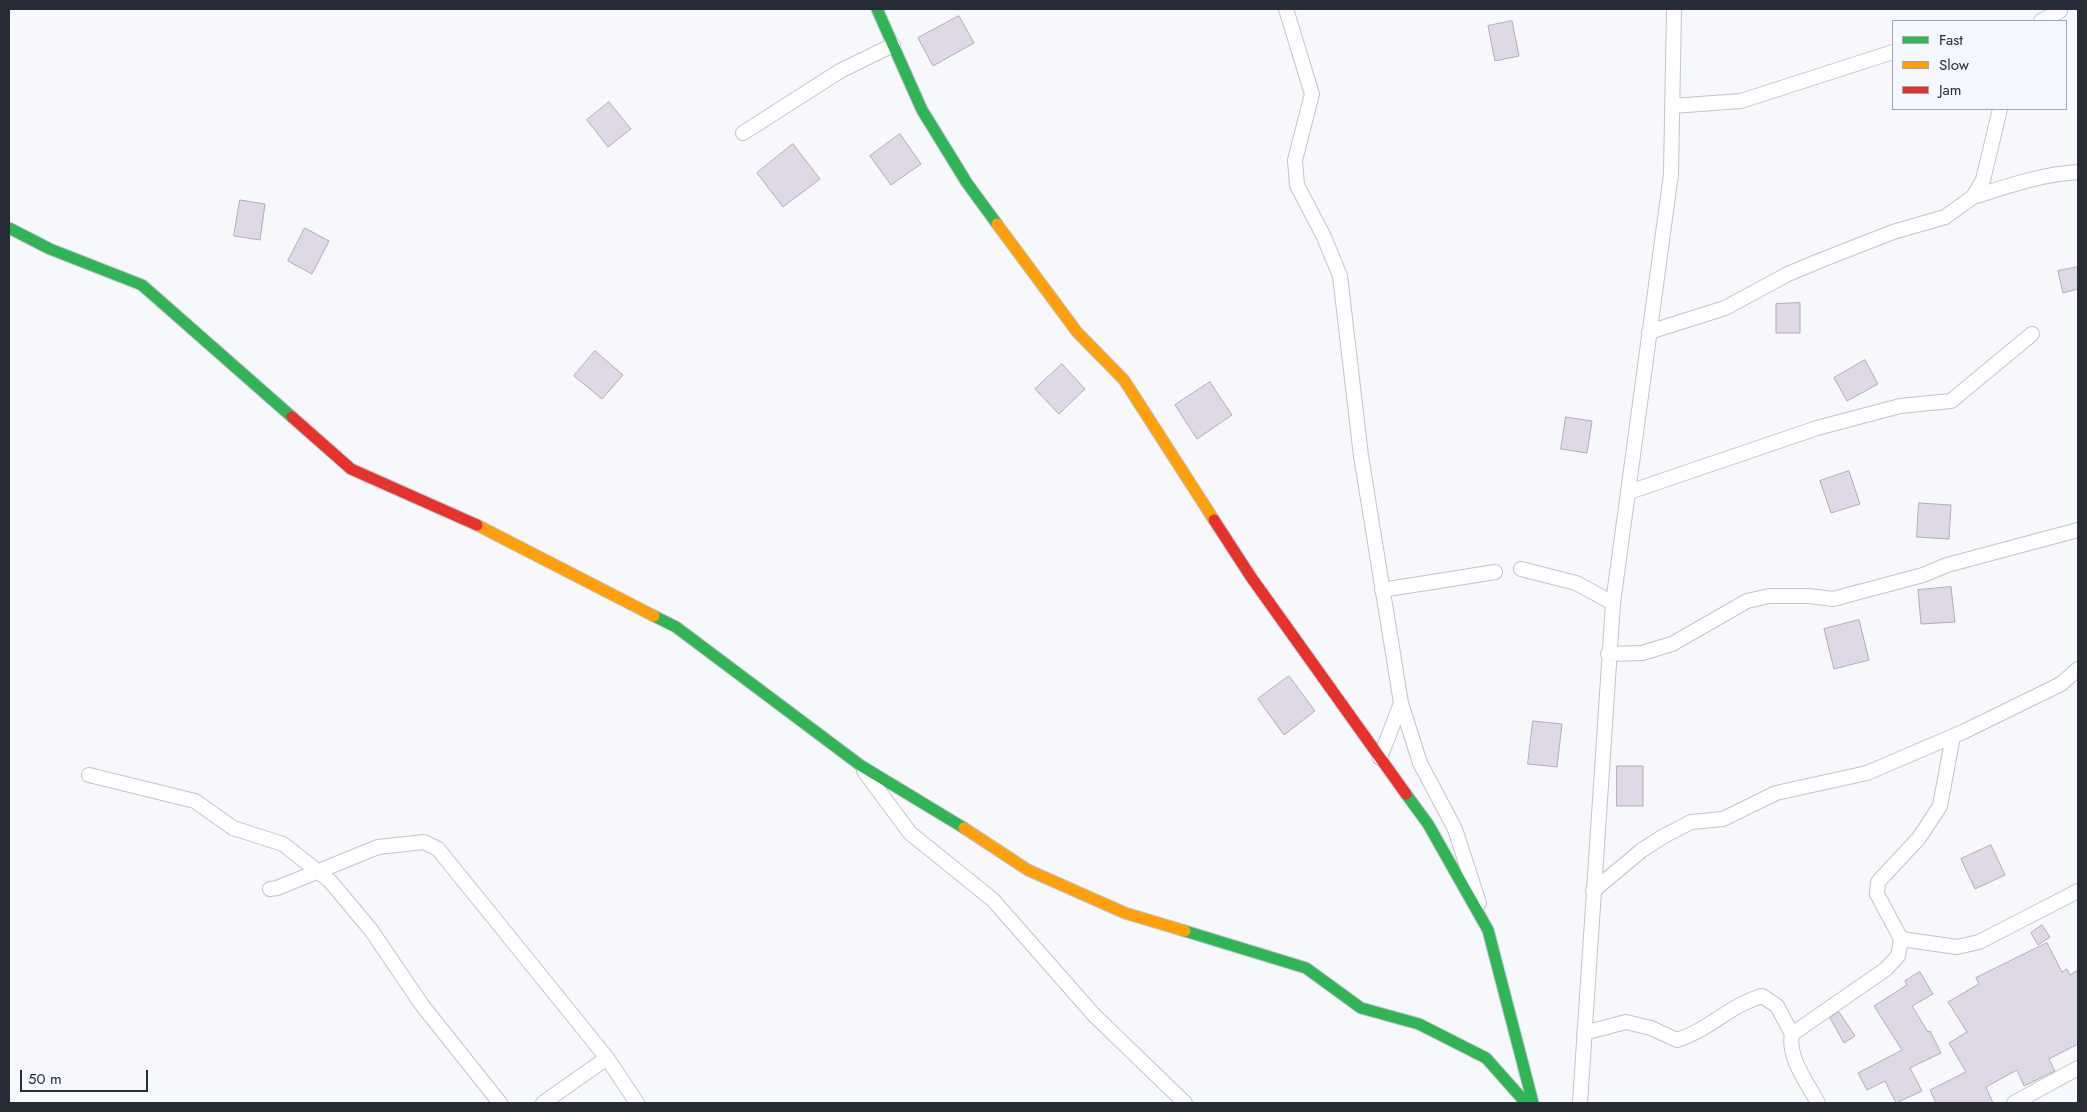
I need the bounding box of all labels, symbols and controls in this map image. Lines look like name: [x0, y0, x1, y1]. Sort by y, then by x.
legend: [1892, 20, 2067, 110]
text: Fast: [1939, 29, 1963, 51]
text: Slow: [1939, 54, 1969, 76]
text: Jam: [1939, 79, 1962, 101]
scale bar: [22, 1060, 150, 1092]
text: 50 m: [28, 1068, 62, 1090]

